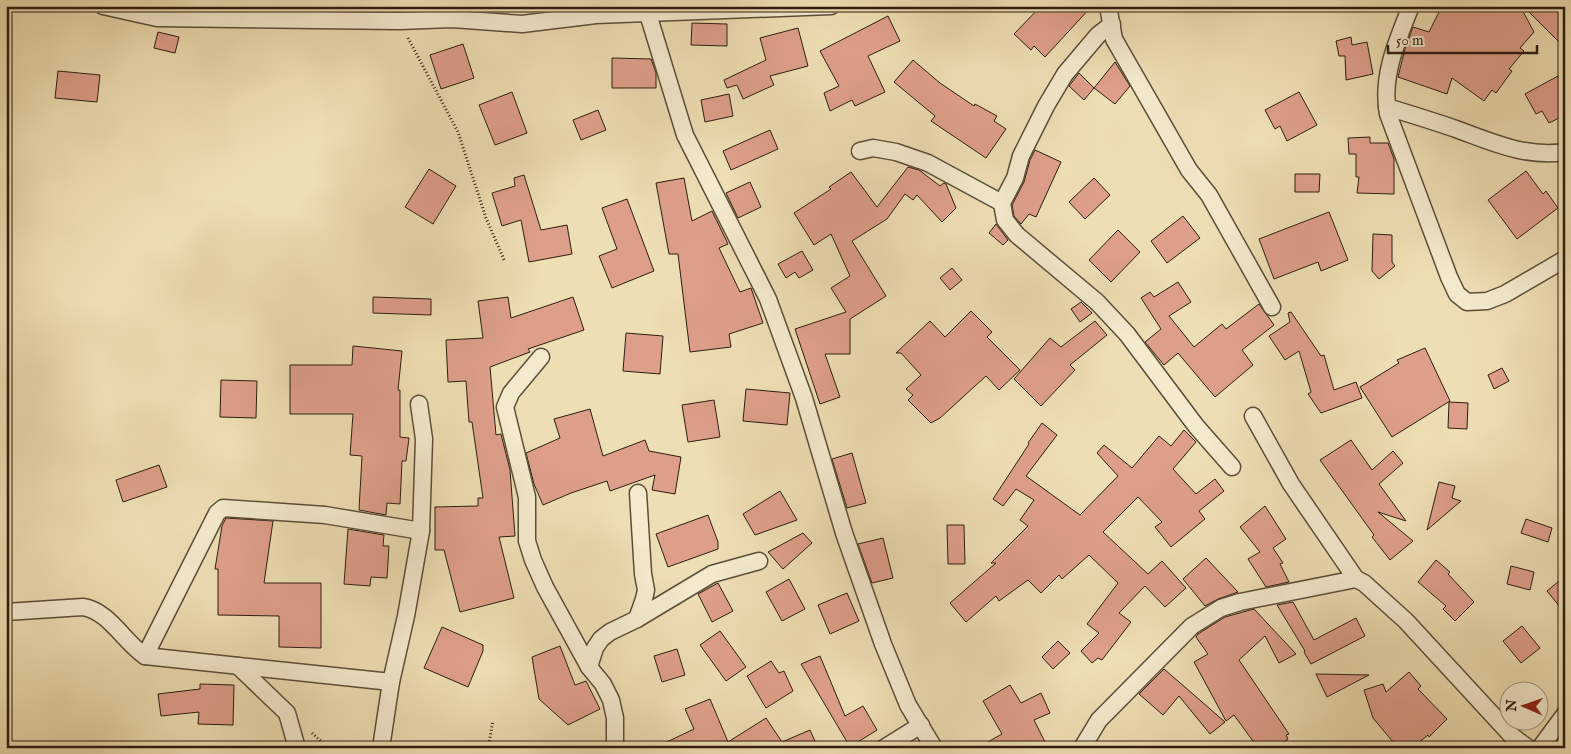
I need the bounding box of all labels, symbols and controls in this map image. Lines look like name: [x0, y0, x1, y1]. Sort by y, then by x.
scale bar: [1388, 22, 1537, 54]
text: 50 m: [1396, 31, 1424, 50]
north arrow: [1498, 682, 1548, 732]
text: N: [1503, 699, 1521, 713]

